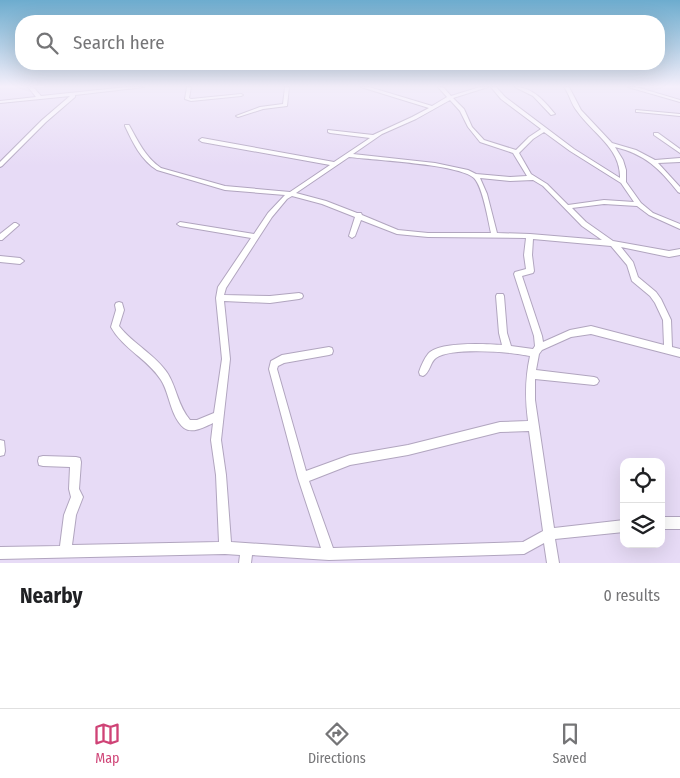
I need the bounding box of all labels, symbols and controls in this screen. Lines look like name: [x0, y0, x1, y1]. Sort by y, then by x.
search box: [15, 15, 665, 70]
icon: search: [33, 29, 61, 57]
text: Search here: [73, 31, 165, 54]
map controls: [620, 458, 665, 548]
button: locate: [620, 458, 665, 503]
button: layers: [620, 503, 665, 548]
text: Nearby: [20, 583, 82, 609]
text: 0 results: [603, 586, 660, 605]
tab: Map: [93, 720, 121, 767]
tab: Directions: [308, 720, 366, 767]
tab: Saved: [552, 720, 587, 767]

